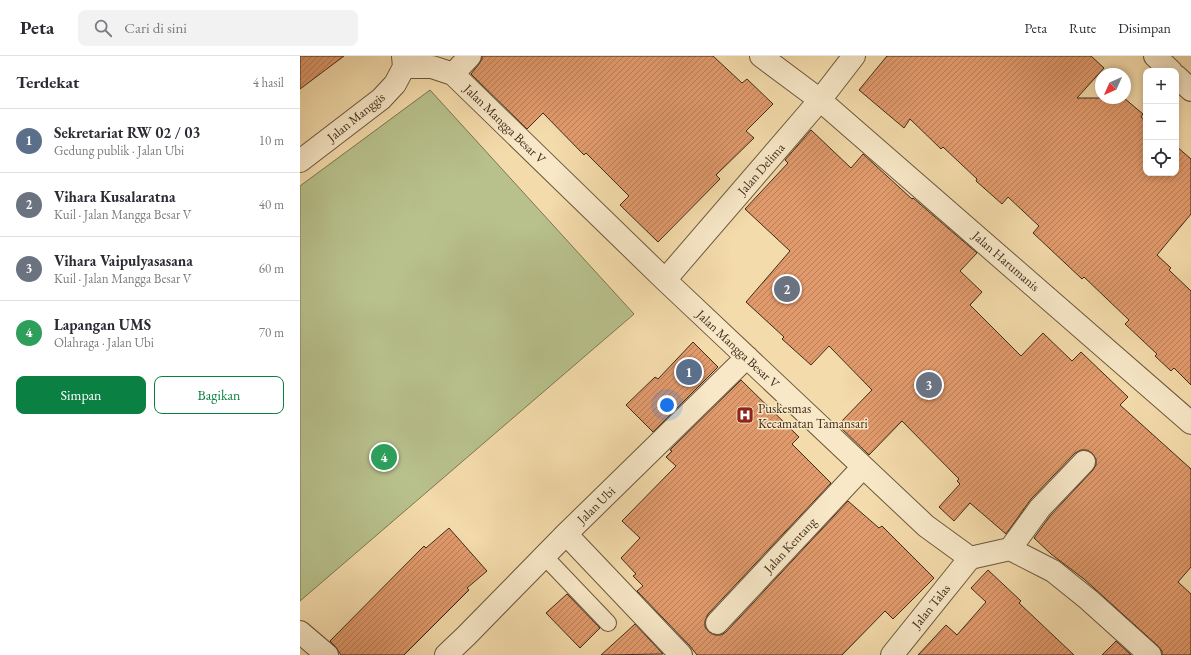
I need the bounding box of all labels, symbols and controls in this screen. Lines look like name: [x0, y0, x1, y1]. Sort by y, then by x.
search box: [78, 10, 358, 46]
text: Peta: [20, 15, 54, 40]
icon: search: [92, 17, 114, 39]
text: Cari di sini: [124, 18, 187, 37]
text: Peta: [1025, 19, 1047, 37]
text: Rute: [1069, 19, 1096, 37]
text: Disimpan: [1118, 19, 1171, 37]
north arrow: [1095, 68, 1131, 104]
map controls: [1143, 68, 1179, 176]
button: +: [1143, 68, 1179, 104]
text: Terdekat: [16, 71, 79, 93]
text: 4 hasil: [253, 74, 284, 91]
street label: Jalan Mangga Besar V: [460, 80, 550, 168]
street label: Jalan Manggis: [323, 89, 388, 146]
button: −: [1143, 104, 1179, 140]
text: Sekretariat RW 02 / 03: [54, 123, 200, 142]
text: 1: [26, 132, 32, 149]
text: 10 m: [259, 132, 284, 149]
street label: Jalan Delima: [733, 139, 789, 199]
button: locate: [1143, 140, 1179, 176]
text: Gedung publik · Jalan Ubi: [54, 142, 184, 159]
text: Vihara Kusalaratna: [54, 187, 176, 206]
text: 2: [26, 196, 32, 213]
text: 40 m: [259, 196, 284, 213]
text: Kuil · Jalan Mangga Besar V: [54, 206, 192, 223]
street label: Jalan Harumanis: [968, 226, 1043, 295]
text: Vihara Vaipulyasasana: [54, 251, 193, 270]
text: 3: [26, 260, 32, 277]
text: 60 m: [259, 260, 284, 277]
text: Kuil · Jalan Mangga Besar V: [54, 270, 192, 287]
pin: 2: [774, 274, 800, 304]
street label: Jalan Mangga Besar V: [692, 305, 783, 392]
text: Lapangan UMS: [54, 315, 151, 334]
text: 4: [26, 324, 32, 341]
text: 70 m: [259, 324, 284, 341]
text: Olahraga · Jalan Ubi: [54, 334, 154, 351]
pin: 1: [676, 357, 702, 387]
pin: 3: [916, 370, 942, 400]
button: Simpan: [16, 376, 146, 414]
button: Bagikan: [154, 376, 284, 414]
your location: [657, 395, 677, 415]
place label: Puskesmas Kecamatan Tamansari: [758, 400, 868, 432]
hospital icon: Puskesmas Kecamatan Tamansari: [735, 405, 755, 425]
pin: 4: [371, 442, 397, 472]
street label: Jalan Ubi: [573, 483, 619, 528]
street label: Jalan Kentang: [759, 513, 820, 577]
street label: Jalan Talas: [907, 580, 954, 632]

